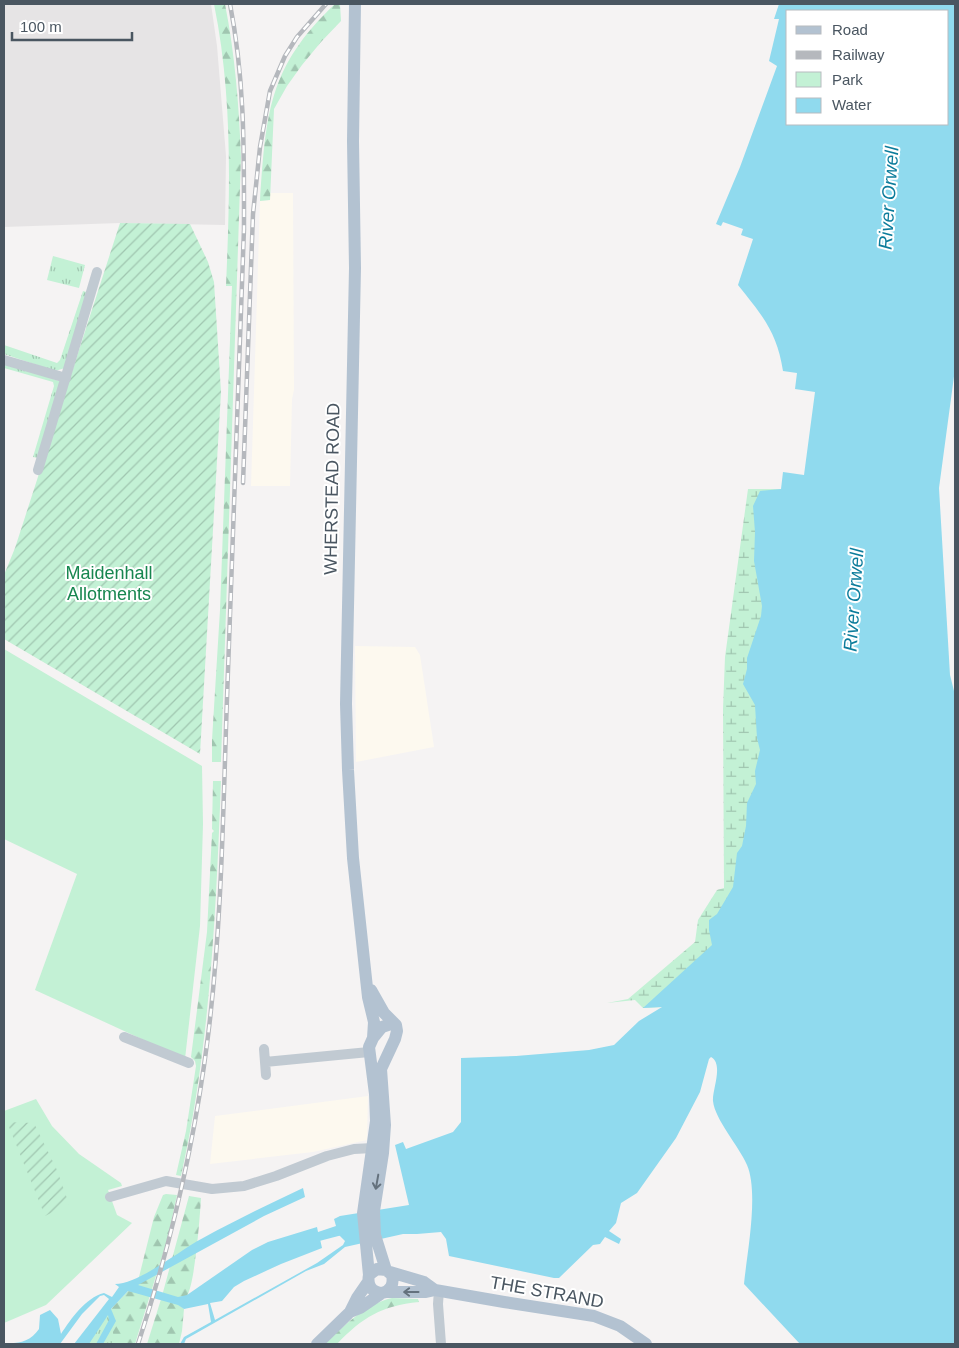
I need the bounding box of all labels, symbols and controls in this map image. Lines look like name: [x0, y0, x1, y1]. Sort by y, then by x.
scale bar: [12, 10, 132, 42]
legend: [786, 10, 949, 125]
text: 100 m: [20, 18, 62, 35]
text: Road: [832, 21, 868, 38]
text: Railway: [832, 46, 885, 63]
text: Park: [832, 71, 863, 88]
text: Water: [832, 96, 871, 113]
water label: River Orwell: [874, 145, 903, 250]
street label: WHERSTEAD ROAD: [321, 403, 343, 575]
water label: River Orwell: [839, 547, 868, 652]
park label: Maidenhall Allotments: [65, 563, 153, 604]
one-way arrow: [372, 1174, 382, 1190]
street label: THE STRAND: [489, 1272, 605, 1312]
one-way arrow: [403, 1287, 419, 1297]

